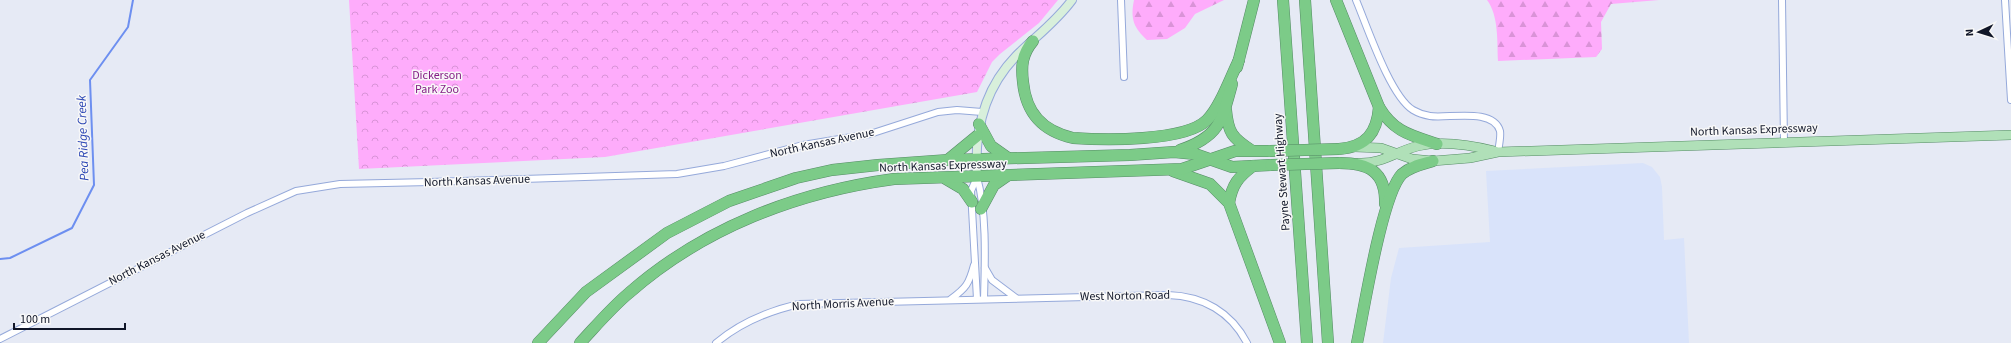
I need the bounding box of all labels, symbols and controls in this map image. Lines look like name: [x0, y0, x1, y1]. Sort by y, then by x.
north arrow: [1959, 12, 1999, 52]
text: N: [1962, 28, 1977, 37]
park label: Dickerson Park Zoo: [412, 67, 462, 98]
water label: Pea Ridge Creek: [72, 94, 93, 181]
street label: Payne Stewart Highway: [1269, 112, 1295, 231]
street label: North Kansas Expressway: [1690, 119, 1818, 141]
street label: North Kansas Avenue: [768, 124, 876, 162]
street label: North Kansas Expressway: [879, 155, 1007, 177]
street label: North Kansas Avenue: [424, 171, 531, 191]
street label: North Kansas Avenue: [106, 226, 208, 290]
street label: West Norton Road: [1080, 287, 1170, 305]
street label: North Morris Avenue: [791, 293, 895, 315]
scale bar: [14, 305, 125, 331]
text: 100 m: [20, 311, 50, 328]

